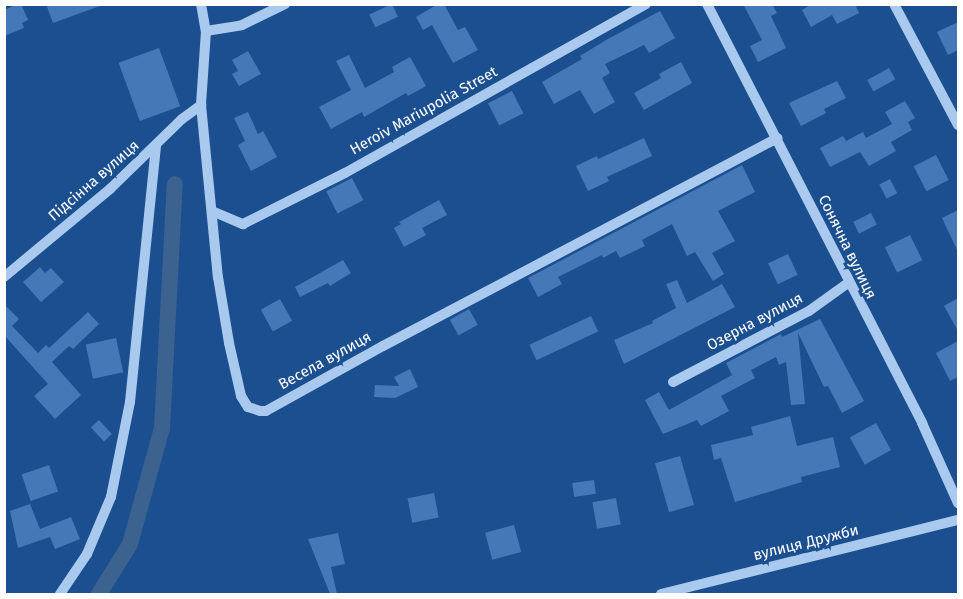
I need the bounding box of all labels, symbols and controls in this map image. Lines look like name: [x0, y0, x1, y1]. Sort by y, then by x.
street label: Heroiv Mariupolia Street: [347, 63, 501, 159]
street label: Підсінна вулиця: [45, 137, 143, 225]
street label: Сонячна вулиця: [814, 192, 880, 302]
street label: Озерна вулиця: [704, 289, 806, 355]
street label: Весела вулиця: [276, 328, 374, 394]
street label: вулиця Дружби: [751, 521, 861, 565]

